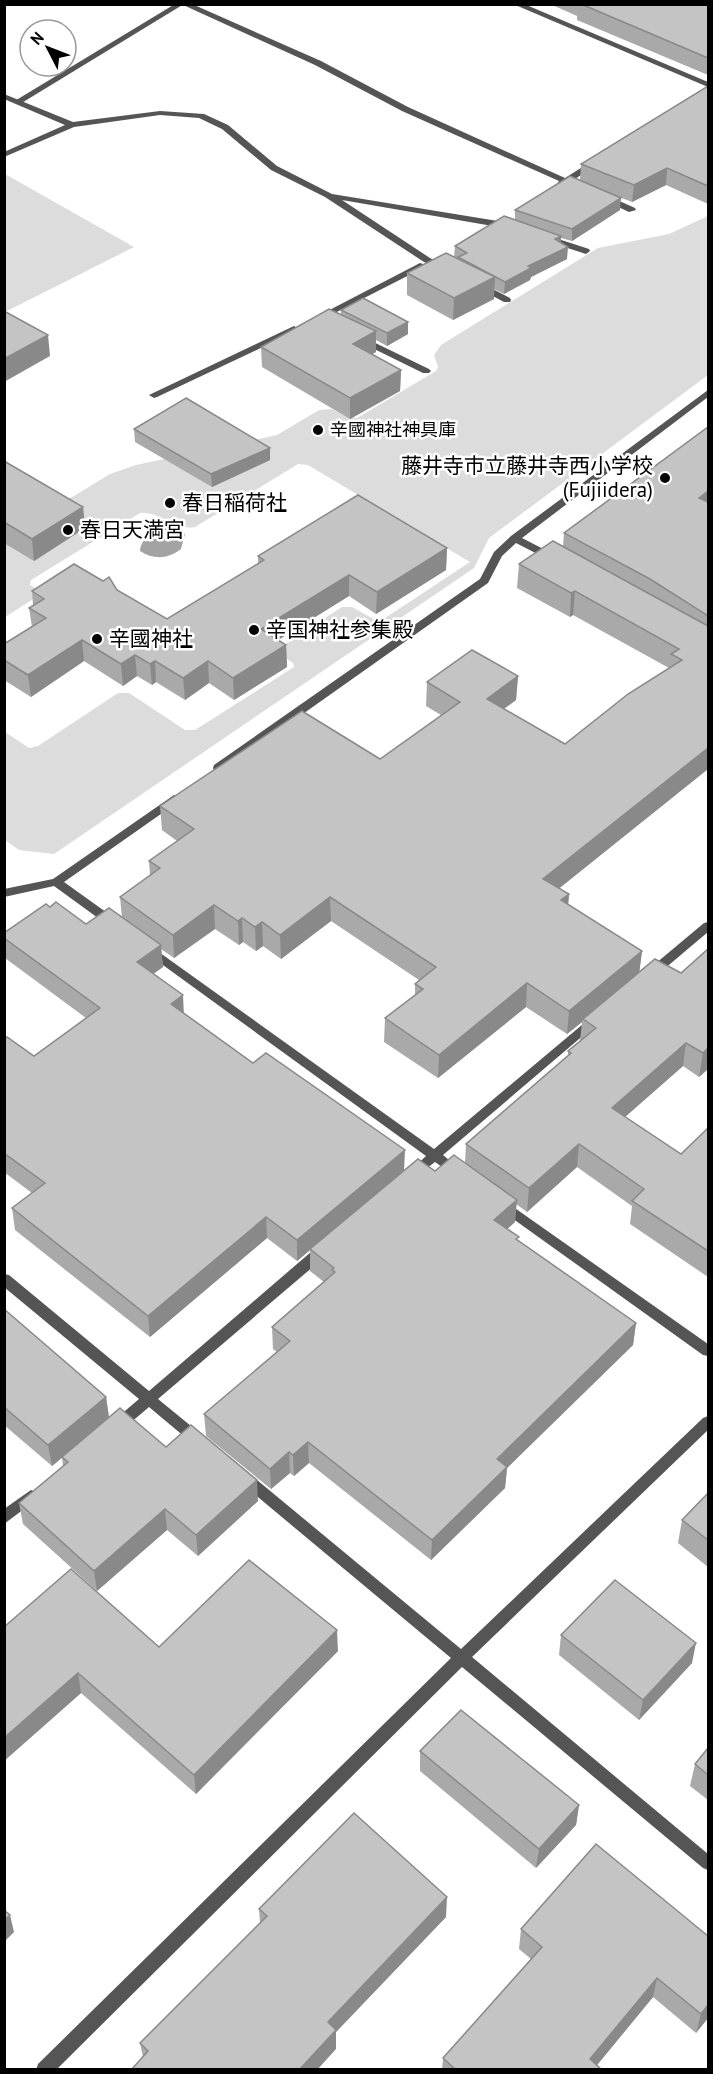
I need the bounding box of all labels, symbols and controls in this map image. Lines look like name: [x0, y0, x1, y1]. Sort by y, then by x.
north arrow: [18, 18, 78, 78]
text: N: [26, 27, 48, 49]
place label: 辛國神社神具庫: [330, 418, 456, 441]
marker: 辛國神社神具庫: [311, 423, 325, 437]
place label: 藤井寺市立藤井寺西小学校 (Fujiidera): [401, 452, 653, 503]
marker: 藤井寺市立藤井寺西小学校 (Fujiidera): [658, 471, 672, 485]
place label: 春日稲荷社: [182, 489, 287, 516]
marker: 春日稲荷社: [163, 496, 177, 510]
place label: 春日天満宮: [80, 516, 185, 543]
marker: 春日天満宮: [61, 523, 75, 537]
place label: 辛国神社参集殿: [266, 616, 413, 643]
marker: 辛国神社参集殿: [247, 623, 261, 637]
place label: 辛國神社: [109, 625, 193, 652]
marker: 辛國神社: [90, 632, 104, 646]

